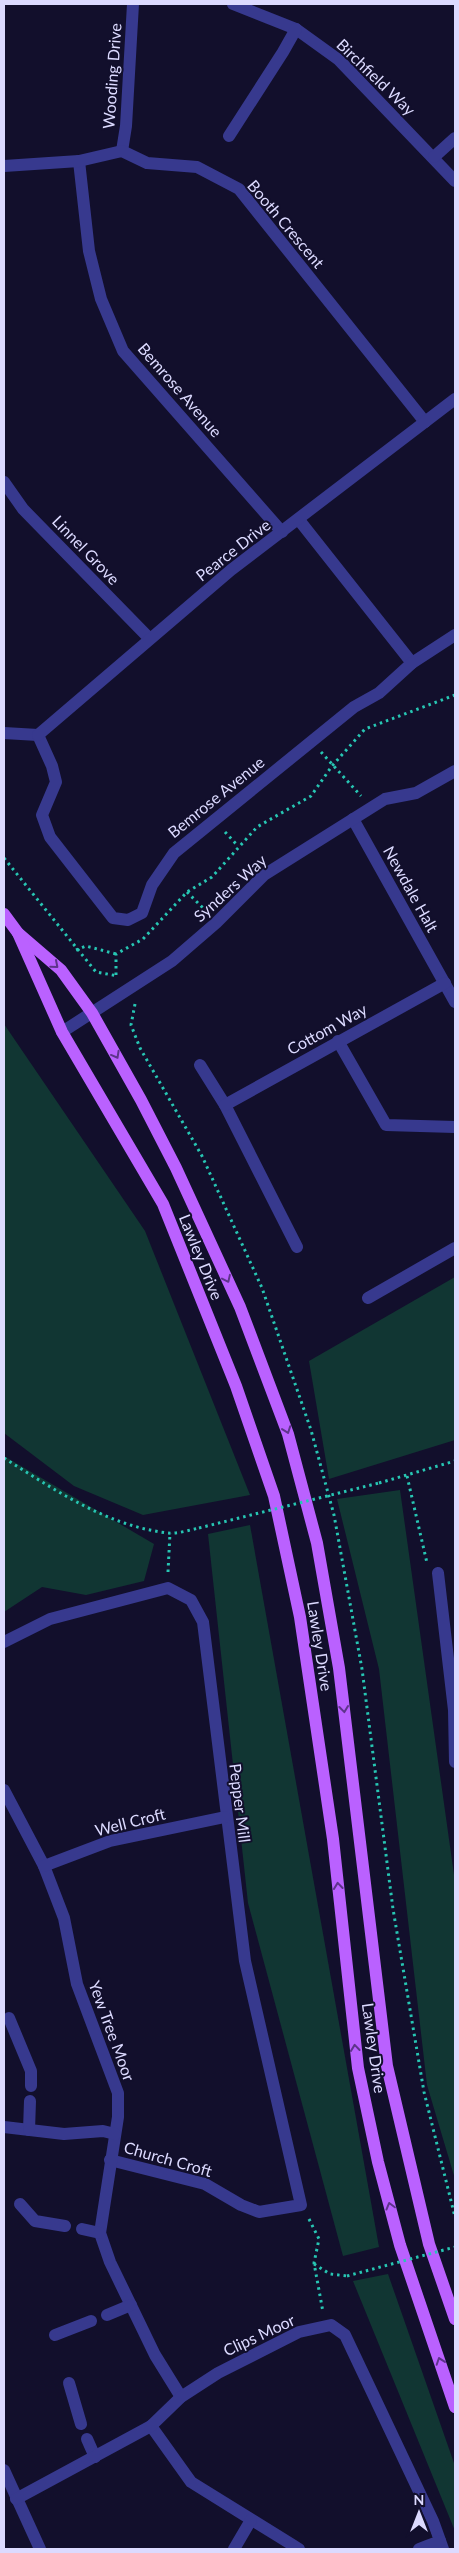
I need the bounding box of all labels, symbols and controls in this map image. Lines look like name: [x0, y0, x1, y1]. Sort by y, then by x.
street label: Wooding Drive: [98, 22, 125, 130]
street label: Birchfield Way: [333, 34, 420, 119]
street label: Booth Crescent: [244, 176, 329, 272]
street label: Bemrose Avenue: [134, 339, 226, 441]
street label: Linnel Grove: [49, 511, 124, 588]
street label: Pearce Drive: [192, 515, 274, 585]
street label: Bemrose Avenue: [164, 752, 268, 841]
street label: Newdale Halt: [380, 842, 443, 935]
street label: Synders Way: [189, 850, 270, 925]
one-way arrow: [49, 959, 58, 968]
street label: Cottom Way: [284, 999, 371, 1058]
one-way arrow: [109, 1050, 119, 1059]
street label: Lawley Drive: [176, 1211, 227, 1302]
one-way arrow: [220, 1274, 231, 1283]
one-way arrow: [281, 1425, 291, 1434]
street label: Lawley Drive: [304, 1600, 337, 1692]
one-way arrow: [338, 1705, 348, 1713]
street label: Pepper Mill: [226, 1762, 255, 1844]
street label: Well Croft: [93, 1804, 167, 1839]
one-way arrow: [333, 1882, 344, 1890]
street label: Yew Tree Moor: [86, 1978, 139, 2084]
street label: Lawley Drive: [359, 2002, 390, 2094]
one-way arrow: [350, 2043, 361, 2051]
street label: Church Croft: [122, 2137, 214, 2180]
one-way arrow: [385, 2203, 395, 2211]
street label: Clips Moor: [220, 2310, 298, 2359]
one-way arrow: [435, 2357, 445, 2366]
north arrow: [394, 2488, 444, 2538]
text: N: [414, 2491, 424, 2508]

